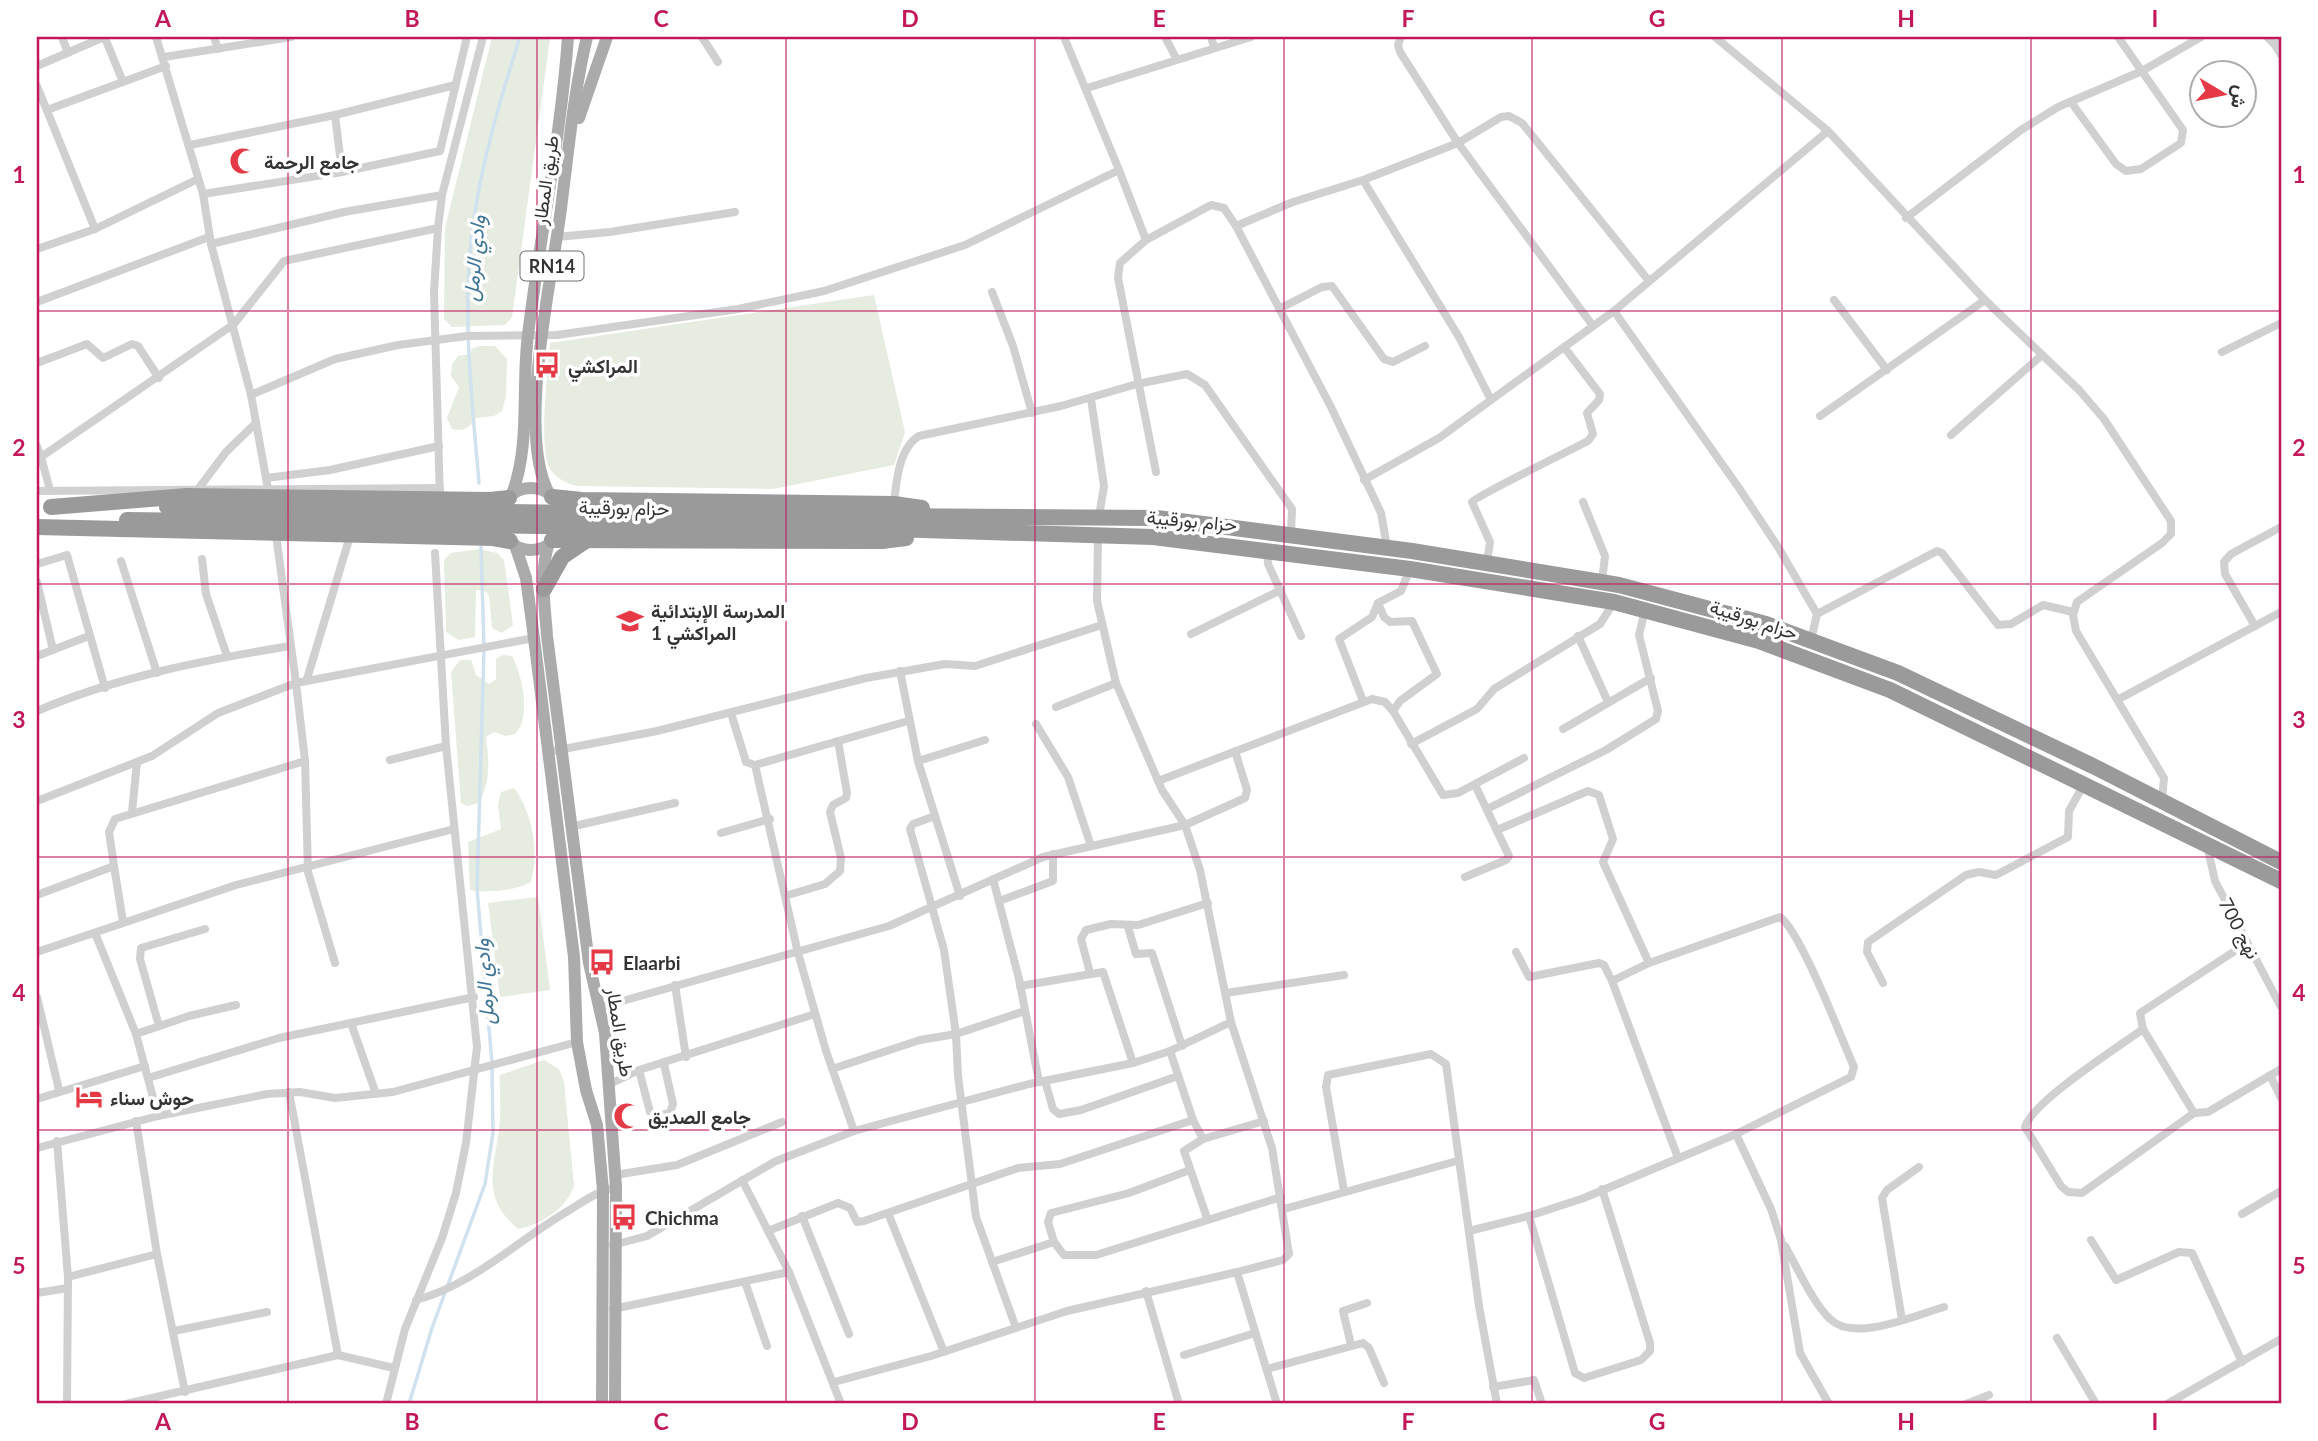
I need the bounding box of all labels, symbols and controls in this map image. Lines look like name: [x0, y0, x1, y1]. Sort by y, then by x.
text: A: [154, 4, 172, 32]
text: B: [404, 4, 420, 32]
text: C: [653, 4, 669, 32]
text: D: [901, 4, 919, 32]
text: E: [1152, 4, 1166, 32]
text: F: [1401, 4, 1415, 32]
text: G: [1649, 4, 1665, 32]
text: H: [1897, 4, 1915, 32]
text: I: [2152, 4, 2158, 32]
north arrow: [2188, 60, 2258, 130]
text: ش: [2226, 84, 2254, 110]
street label: طريق المطار: [527, 134, 564, 227]
mosque icon: جامع الرحمة: [228, 146, 258, 176]
place label: جامع الرحمة: [264, 150, 359, 176]
text: 1: [12, 160, 26, 188]
text: 1: [2292, 160, 2306, 188]
water label: وادي الرمل: [457, 213, 495, 303]
road number: RN14: [520, 252, 584, 280]
bus stop icon: المراكشي: [532, 350, 562, 380]
place label: المراكشي: [568, 354, 638, 383]
text: 2: [12, 433, 26, 461]
text: 2: [2292, 433, 2306, 461]
street label: حزام بورقيبة: [578, 495, 670, 521]
street label: حزام بورقيبة: [1146, 505, 1238, 537]
street label: حزام بورقيبة: [1707, 594, 1801, 646]
place label: المدرسة الإبتدائية المراكشي 1: [651, 599, 785, 650]
school or university icon: المدرسة الإبتدائية المراكشي 1: [615, 606, 645, 636]
text: 3: [12, 705, 26, 733]
text: 3: [2292, 705, 2306, 733]
street label: نهج 700: [2212, 894, 2266, 964]
water label: وادي الرمل: [467, 937, 504, 1026]
bus stop icon: Elaarbi: [587, 947, 617, 977]
place label: Elaarbi: [623, 951, 681, 974]
text: 4: [12, 978, 26, 1006]
text: 4: [2292, 978, 2306, 1006]
street label: طريق المطار: [601, 985, 639, 1079]
hotel icon: حوش سناء: [74, 1082, 104, 1112]
place label: حوش سناء: [110, 1086, 194, 1111]
mosque icon: جامع الصديق: [612, 1101, 642, 1131]
place label: جامع الصديق: [648, 1105, 751, 1131]
bus stop icon: Chichma: [609, 1202, 639, 1232]
place label: Chichma: [645, 1206, 719, 1229]
text: 5: [12, 1251, 26, 1279]
text: 5: [2292, 1251, 2306, 1279]
text: A: [154, 1407, 172, 1435]
text: B: [404, 1407, 420, 1435]
text: C: [653, 1407, 669, 1435]
text: D: [901, 1407, 919, 1435]
text: E: [1152, 1407, 1166, 1435]
text: F: [1401, 1407, 1415, 1435]
text: G: [1649, 1407, 1665, 1435]
text: H: [1897, 1407, 1915, 1435]
text: I: [2152, 1407, 2158, 1435]

